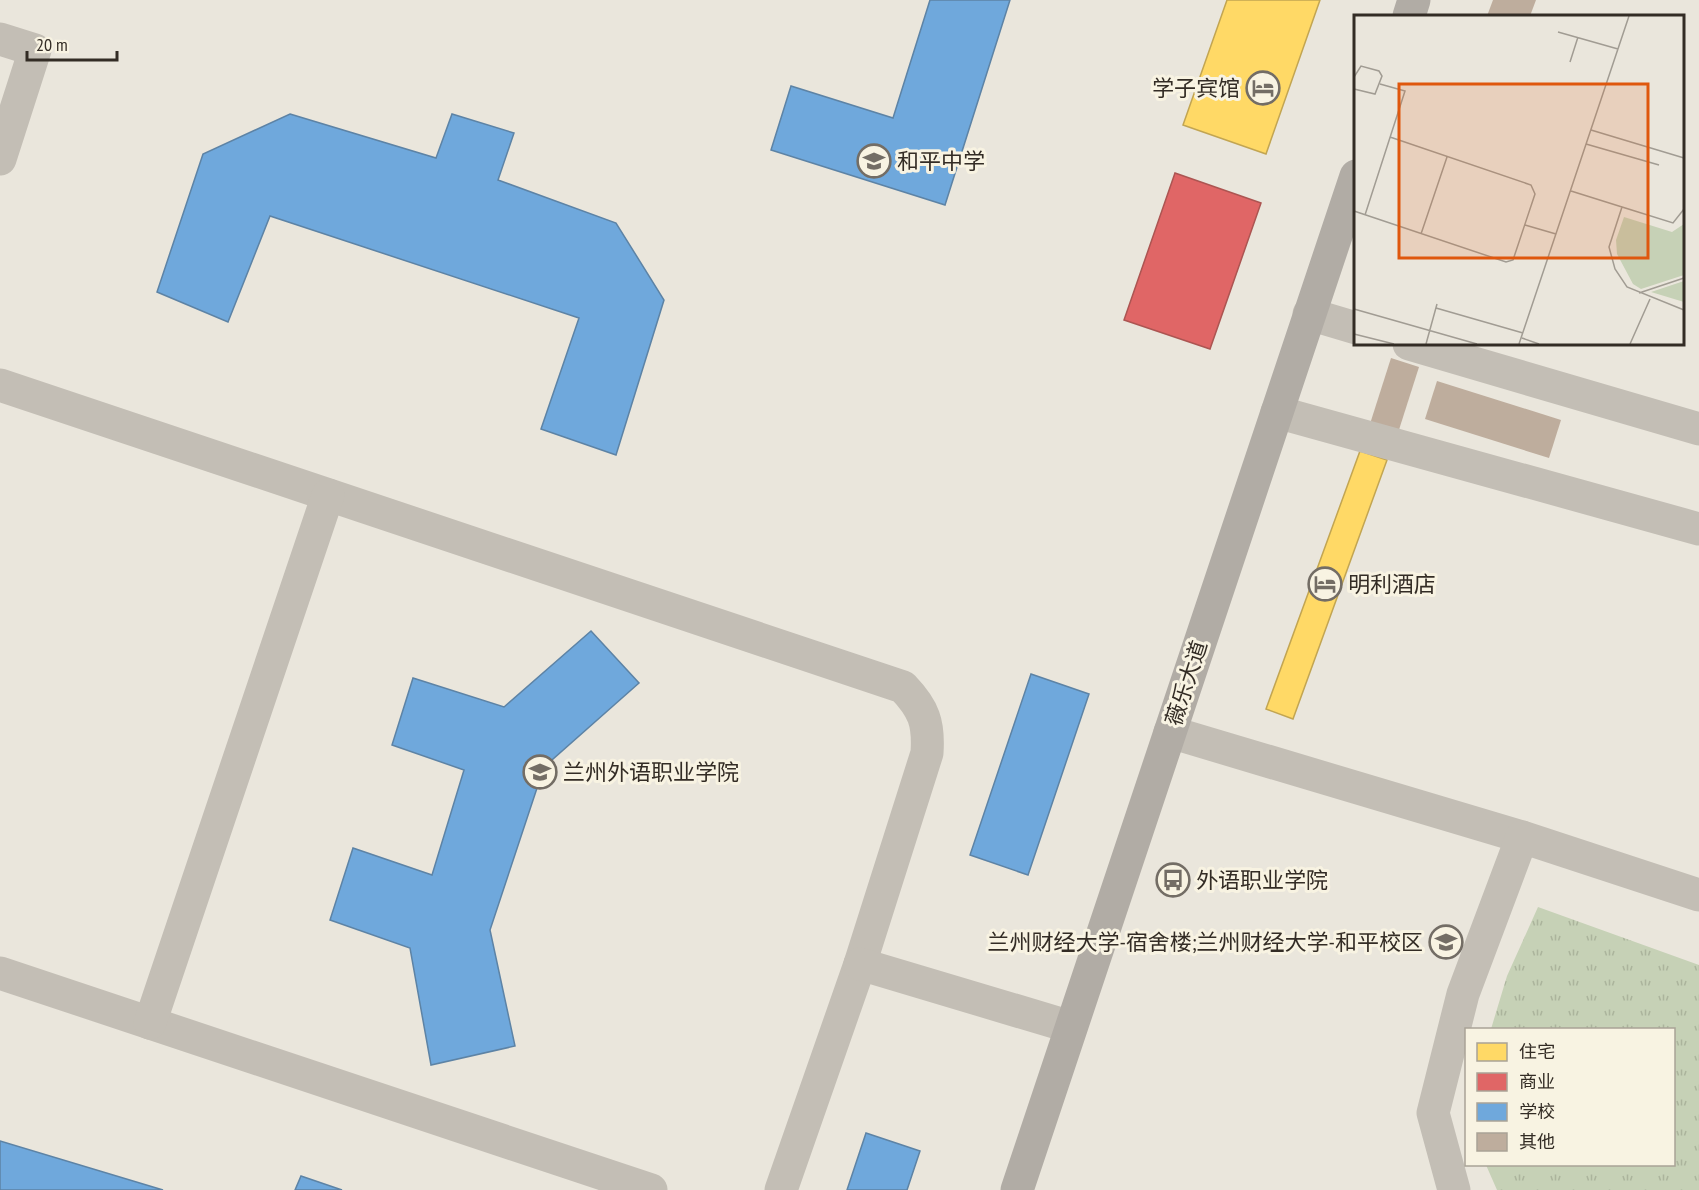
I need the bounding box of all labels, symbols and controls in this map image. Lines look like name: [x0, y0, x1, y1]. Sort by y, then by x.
inset map: [1354, 15, 1684, 345]
scale bar: [27, 24, 117, 62]
text: 20 m: [36, 33, 68, 56]
hotel icon: 学子宾馆: [1245, 70, 1281, 106]
place label: 学子宾馆: [1152, 74, 1240, 102]
school or university icon: 和平中学: [856, 143, 892, 179]
place label: 和平中学: [897, 147, 985, 175]
hotel icon: 明利酒店: [1307, 566, 1343, 602]
place label: 明利酒店: [1348, 570, 1436, 598]
street label: 薇乐大道: [1159, 637, 1213, 729]
school or university icon: 兰州外语职业学院: [522, 754, 558, 790]
place label: 兰州外语职业学院: [563, 758, 739, 786]
bus stop icon: 外语职业学院: [1155, 862, 1191, 898]
place label: 外语职业学院: [1196, 866, 1328, 894]
school or university icon: 兰州财经大学-宿舍楼;兰州财经大学-和平校区: [1428, 924, 1464, 960]
place label: 兰州财经大学-宿舍楼;兰州财经大学-和平校区: [987, 928, 1423, 956]
legend: [1465, 1028, 1675, 1166]
text: 住宅: [1519, 1040, 1555, 1063]
text: 商业: [1519, 1070, 1555, 1093]
text: 学校: [1519, 1100, 1555, 1123]
text: 其他: [1519, 1130, 1555, 1153]

